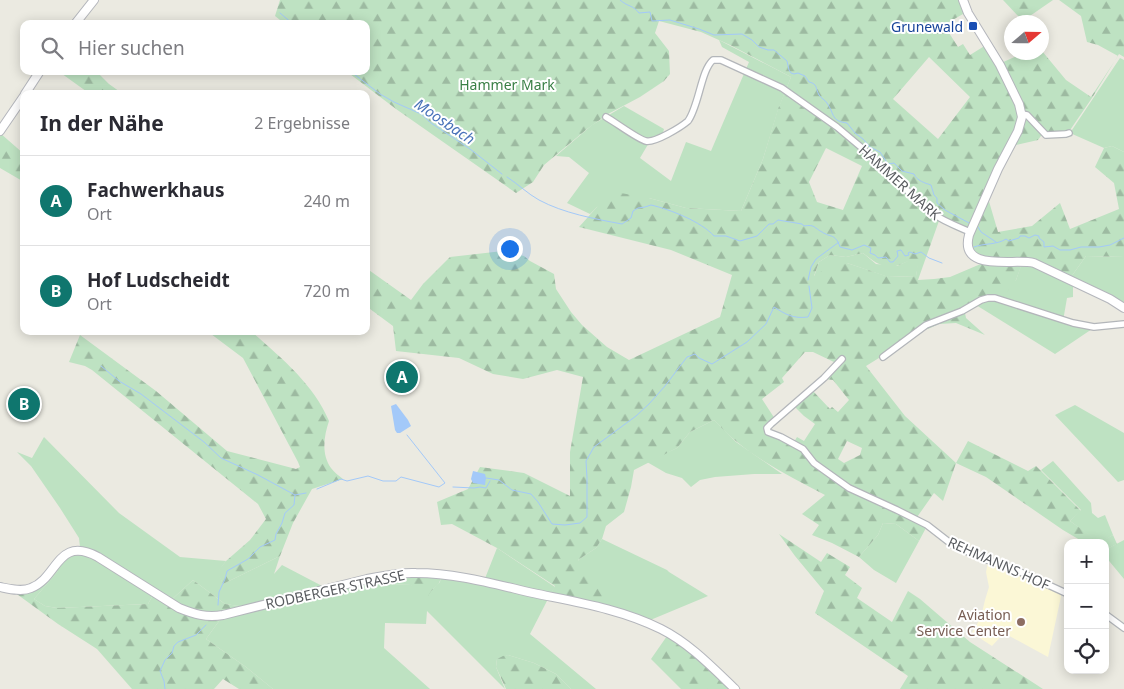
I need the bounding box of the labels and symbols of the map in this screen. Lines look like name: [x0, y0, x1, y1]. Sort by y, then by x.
north arrow: [1004, 15, 1049, 60]
place label: Grunewald: [891, 17, 963, 36]
marker: Grunewald: [967, 20, 979, 32]
park label: Hammer Mark: [459, 75, 555, 94]
water label: Moosbach: [411, 94, 479, 148]
street label: HAMMER MARK: [855, 140, 945, 224]
your location: [497, 236, 523, 262]
pin: A: [386, 358, 418, 396]
pin: B: [8, 385, 40, 423]
street label: REHMANNS HOF: [945, 532, 1053, 594]
street label: RODBERGER STRASSE: [264, 565, 406, 613]
place label: Aviation Service Center: [917, 605, 1011, 640]
marker: Aviation Service Center: [1015, 616, 1027, 628]

